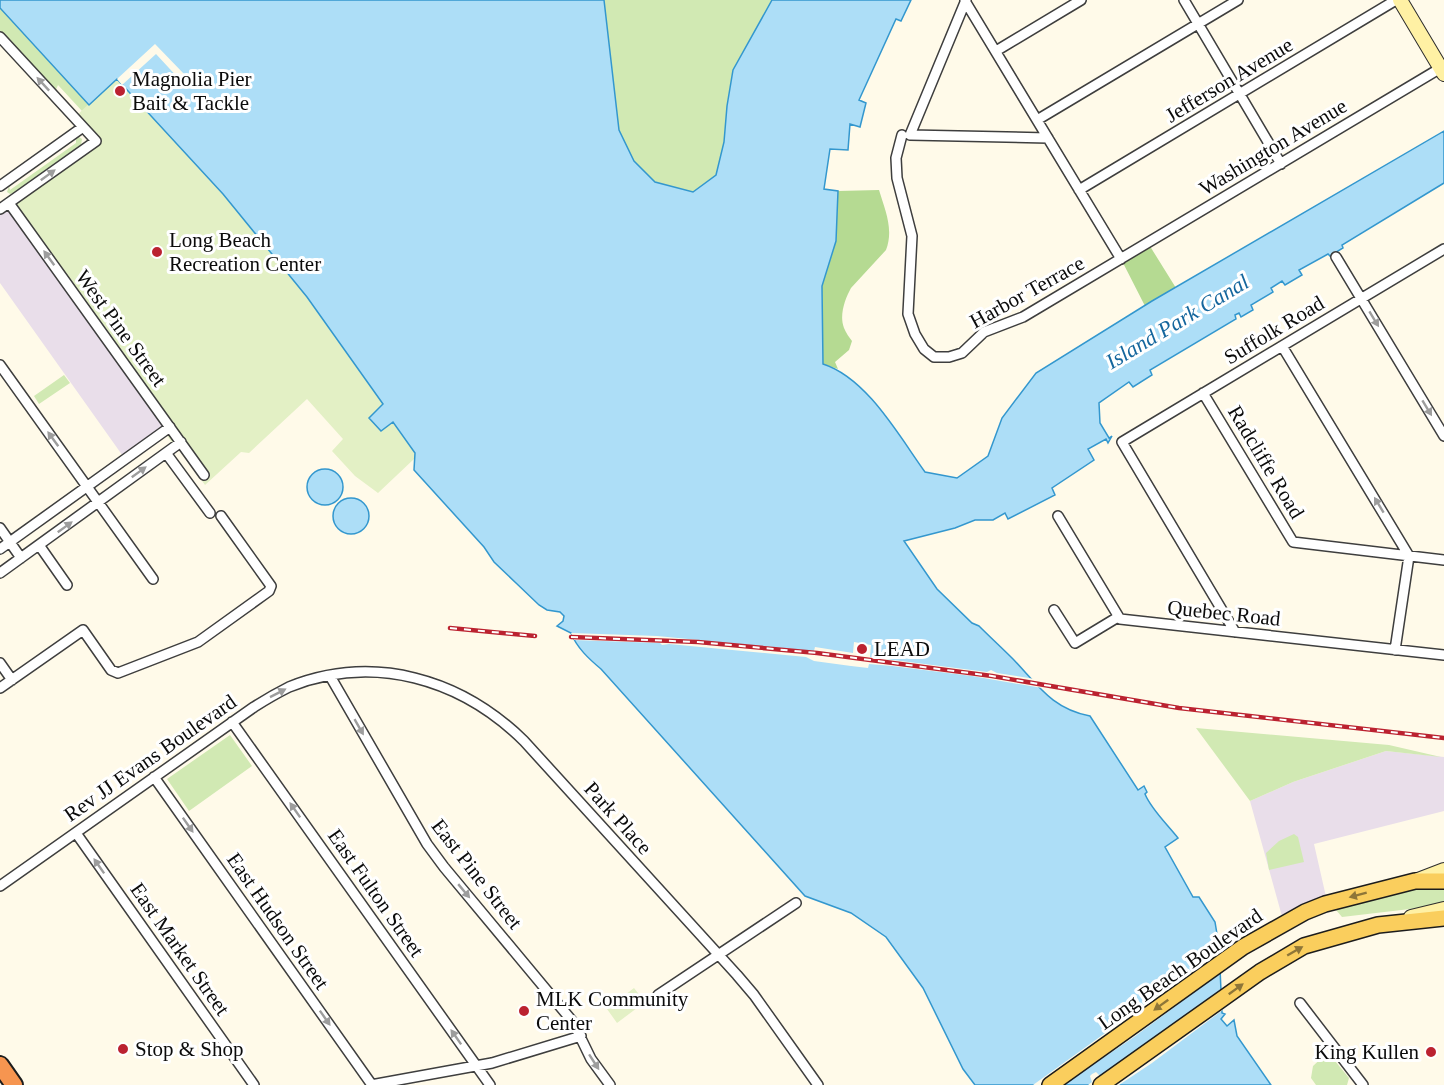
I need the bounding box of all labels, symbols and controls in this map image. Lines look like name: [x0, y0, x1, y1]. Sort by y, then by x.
street label: Jefferson Avenue: [1161, 33, 1297, 127]
place label: Magnolia Pier Bait & Tackle: [132, 67, 252, 115]
one-way arrow: [36, 76, 50, 91]
marker: Magnolia Pier Bait & Tackle: [113, 84, 127, 98]
street label: Washington Avenue: [1195, 94, 1351, 200]
one-way arrow: [39, 169, 55, 181]
place label: Long Beach Recreation Center: [169, 228, 321, 276]
marker: Long Beach Recreation Center: [150, 245, 164, 259]
one-way arrow: [43, 251, 55, 266]
street label: Harbor Terrace: [966, 251, 1088, 333]
street label: West Pine Street: [71, 265, 171, 391]
water label: Island Park Canal: [1100, 269, 1253, 375]
street label: Suffolk Road: [1220, 291, 1329, 369]
one-way arrow: [1368, 311, 1379, 327]
one-way arrow: [1421, 399, 1432, 416]
street label: Radcliffe Road: [1223, 401, 1309, 523]
one-way arrow: [47, 432, 59, 448]
one-way arrow: [132, 467, 147, 479]
one-way arrow: [1373, 497, 1384, 513]
one-way arrow: [56, 521, 72, 533]
street label: Quebec Road: [1166, 595, 1282, 631]
place label: LEAD: [874, 637, 930, 661]
marker: LEAD: [855, 642, 869, 656]
one-way arrow: [270, 688, 287, 698]
street label: Rev JJ Evans Boulevard: [59, 689, 241, 827]
one-way arrow: [354, 719, 364, 736]
street label: Park Place: [579, 777, 657, 859]
one-way arrow: [289, 802, 301, 818]
street label: East Pine Street: [427, 814, 527, 934]
one-way arrow: [182, 817, 194, 833]
street label: East Fulton Street: [323, 824, 429, 962]
street label: East Hudson Street: [222, 848, 334, 994]
one-way arrow: [94, 858, 105, 874]
street label: East Market Street: [125, 878, 235, 1020]
one-way arrow: [457, 883, 470, 898]
one-way arrow: [1349, 891, 1367, 900]
street label: Long Beach Boulevard: [1093, 903, 1267, 1035]
one-way arrow: [1287, 946, 1303, 957]
one-way arrow: [1227, 983, 1243, 995]
place label: MLK Community Center: [536, 987, 689, 1035]
one-way arrow: [1154, 999, 1169, 1011]
marker: MLK Community Center: [517, 1004, 531, 1018]
one-way arrow: [319, 1010, 331, 1026]
one-way arrow: [450, 1030, 462, 1046]
place label: Stop & Shop: [135, 1037, 244, 1061]
place label: King Kullen: [1315, 1040, 1419, 1064]
marker: Stop & Shop: [116, 1042, 130, 1056]
marker: King Kullen: [1424, 1045, 1438, 1059]
one-way arrow: [588, 1054, 599, 1070]

